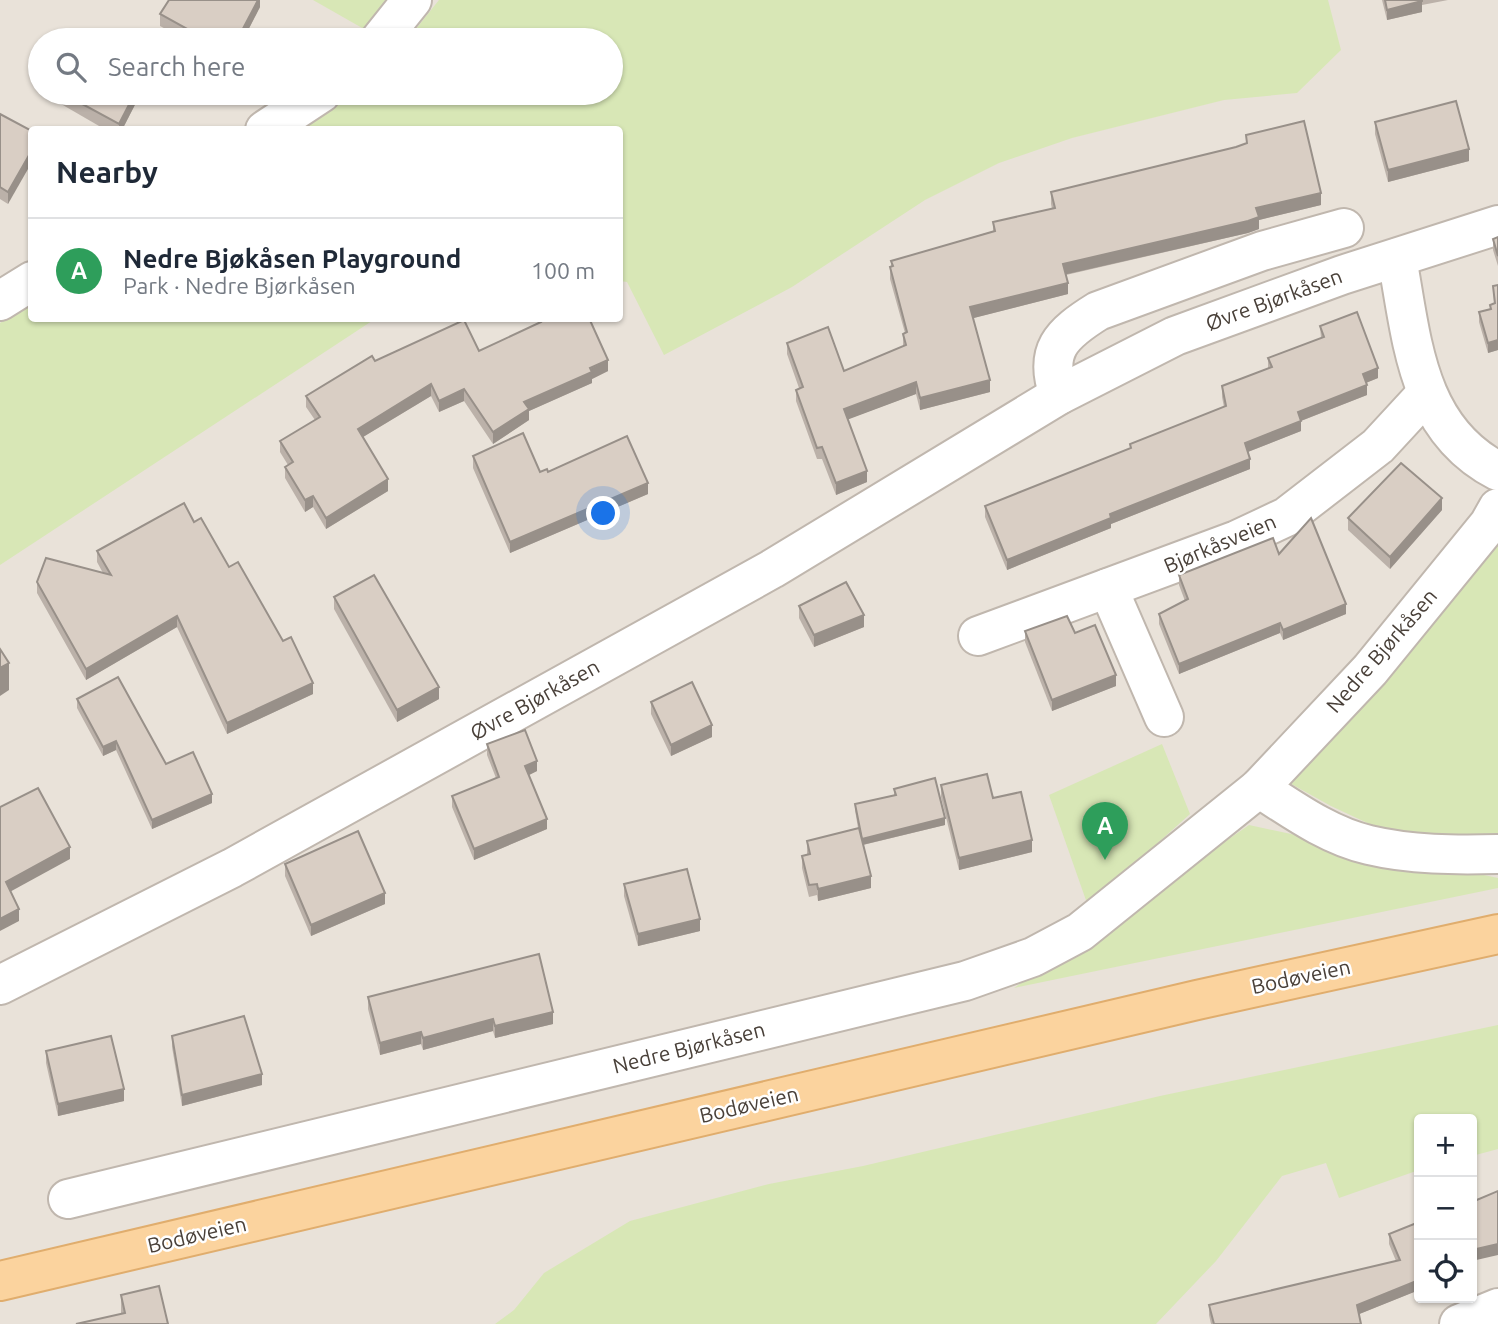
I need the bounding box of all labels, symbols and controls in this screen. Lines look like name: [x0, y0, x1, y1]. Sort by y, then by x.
search box: [28, 28, 623, 105]
icon: search: [52, 48, 90, 86]
text: Search here: [108, 52, 245, 81]
text: Nearby: [56, 155, 158, 189]
text: Nedre Bjøkåsen Playground: [123, 244, 461, 273]
text: A: [71, 258, 87, 283]
text: 100 m: [531, 258, 595, 283]
street label: Øvre Bjørkåsen: [1202, 263, 1345, 335]
text: Park · Nedre Bjørkåsen: [123, 273, 356, 298]
your location: [586, 496, 620, 530]
street label: Bjørkåsveien: [1160, 509, 1279, 578]
street label: Nedre Bjørkåsen: [1321, 584, 1441, 717]
street label: Øvre Bjørkåsen: [466, 654, 603, 744]
pin: A: [1082, 802, 1128, 860]
street label: Bodøveien: [1249, 954, 1353, 998]
street label: Nedre Bjørkåsen: [610, 1017, 767, 1078]
street label: Bodøveien: [697, 1081, 801, 1127]
map controls: [1414, 1114, 1477, 1303]
button: +: [1414, 1114, 1477, 1177]
button: −: [1414, 1177, 1477, 1240]
street label: Bodøveien: [145, 1211, 249, 1257]
button: locate: [1414, 1240, 1477, 1303]

